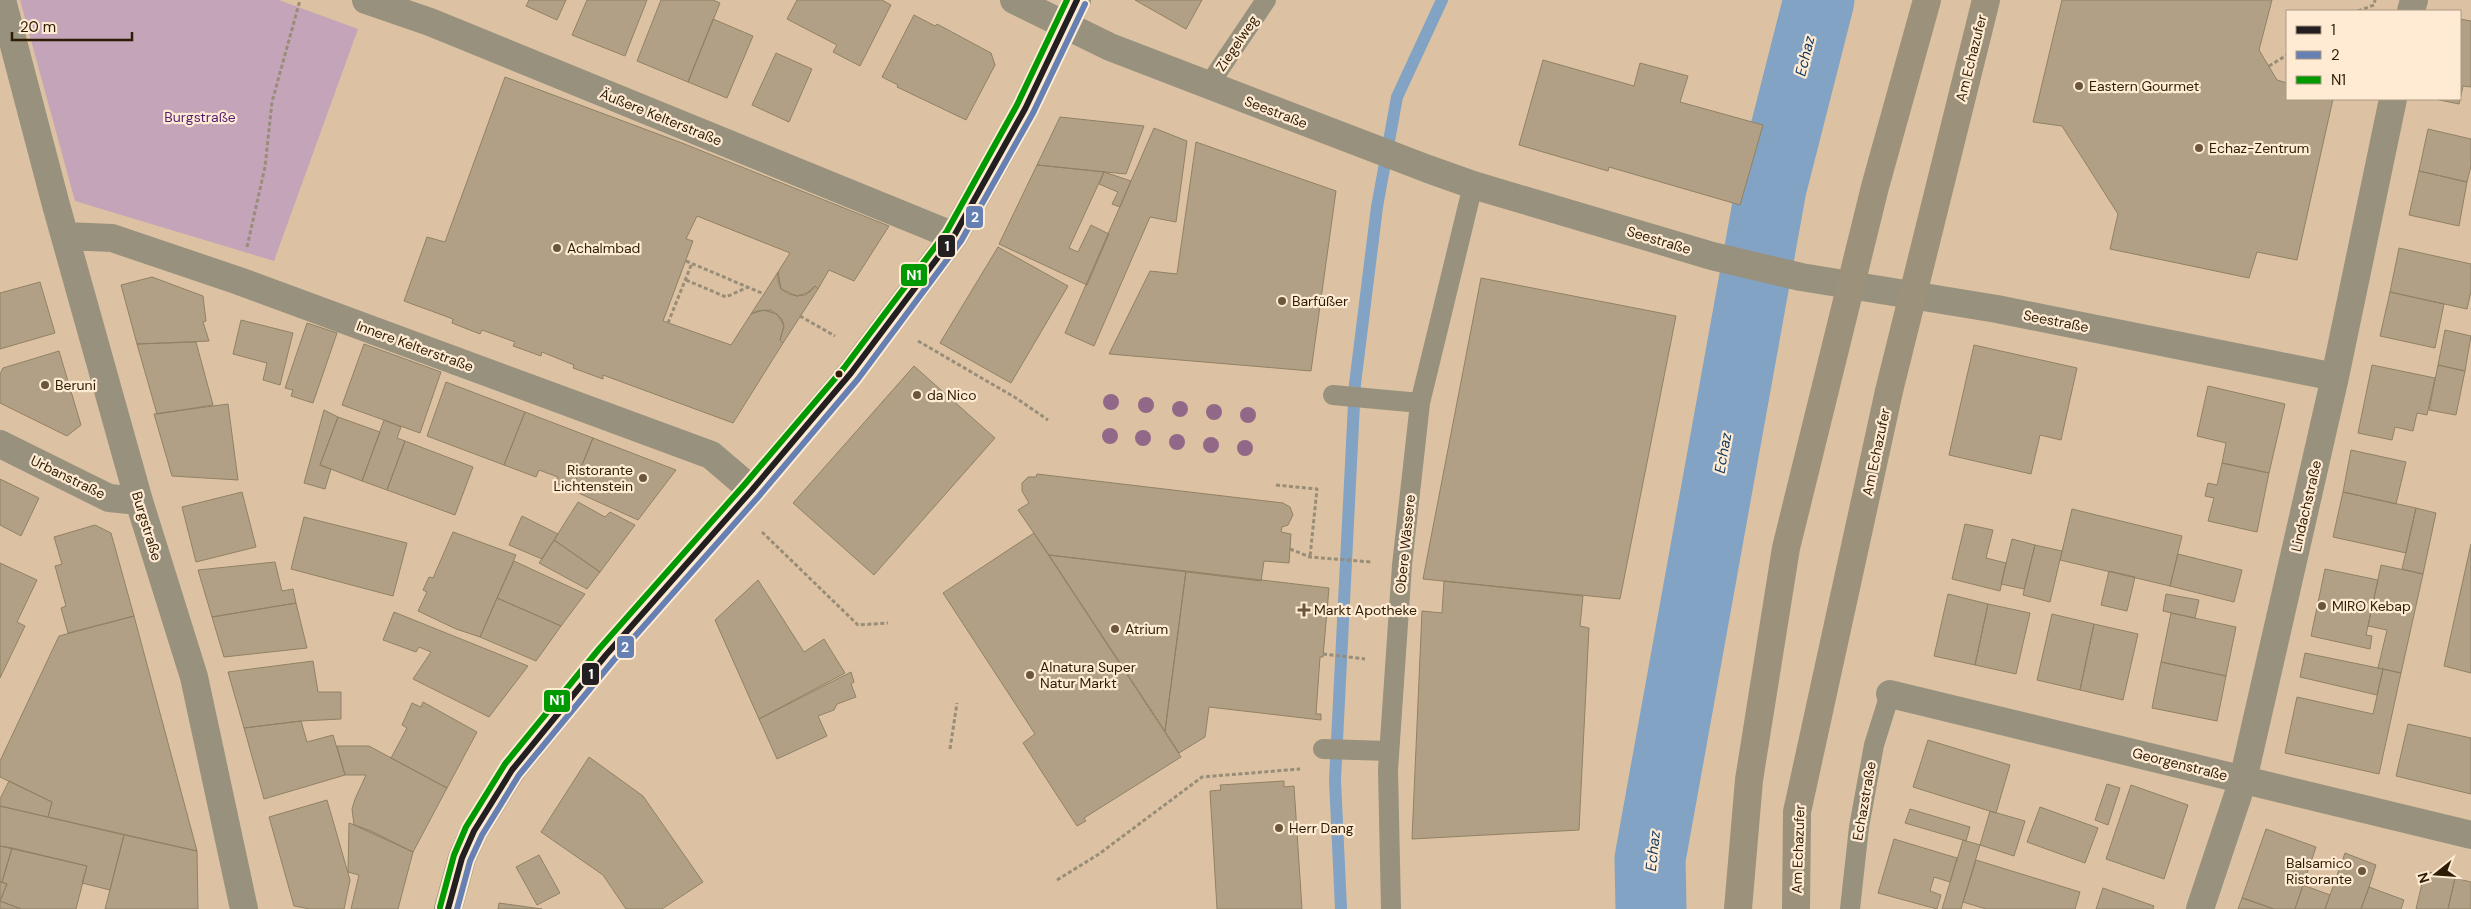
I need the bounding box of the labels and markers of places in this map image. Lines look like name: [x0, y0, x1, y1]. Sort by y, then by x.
place label: Eastern Gourmet: [2089, 77, 2199, 95]
marker: Eastern Gourmet: [2073, 80, 2085, 92]
place label: Echaz-Zentrum: [2209, 139, 2309, 157]
marker: Echaz-Zentrum: [2193, 142, 2205, 154]
place label: Achalmbad: [567, 239, 640, 257]
marker: Achalmbad: [551, 242, 563, 254]
place label: Barfüßer: [1292, 292, 1348, 310]
marker: Barfüßer: [1276, 295, 1288, 307]
unlabelled marker: [834, 369, 844, 379]
place label: Beruni: [55, 376, 96, 394]
marker: Beruni: [39, 379, 51, 391]
place label: da Nico: [927, 386, 976, 404]
marker: da Nico: [911, 389, 923, 401]
place label: Ristorante Lichtenstein: [554, 461, 633, 495]
marker: Ristorante Lichtenstein: [637, 472, 649, 484]
place label: MIRO Kebap: [2332, 597, 2411, 615]
marker: MIRO Kebap: [2316, 600, 2328, 612]
place label: Markt Apotheke: [1314, 601, 1417, 619]
marker: Markt Apotheke: [1298, 604, 1310, 616]
place label: Atrium: [1125, 620, 1168, 638]
marker: Atrium: [1109, 623, 1121, 635]
place label: Alnatura Super Natur Markt: [1040, 658, 1136, 692]
marker: Alnatura Super Natur Markt: [1024, 669, 1036, 681]
place label: Herr Dang: [1289, 819, 1354, 837]
marker: Herr Dang: [1273, 822, 1285, 834]
place label: Balsamico Ristorante: [2286, 854, 2352, 888]
marker: Balsamico Ristorante: [2356, 865, 2368, 877]

